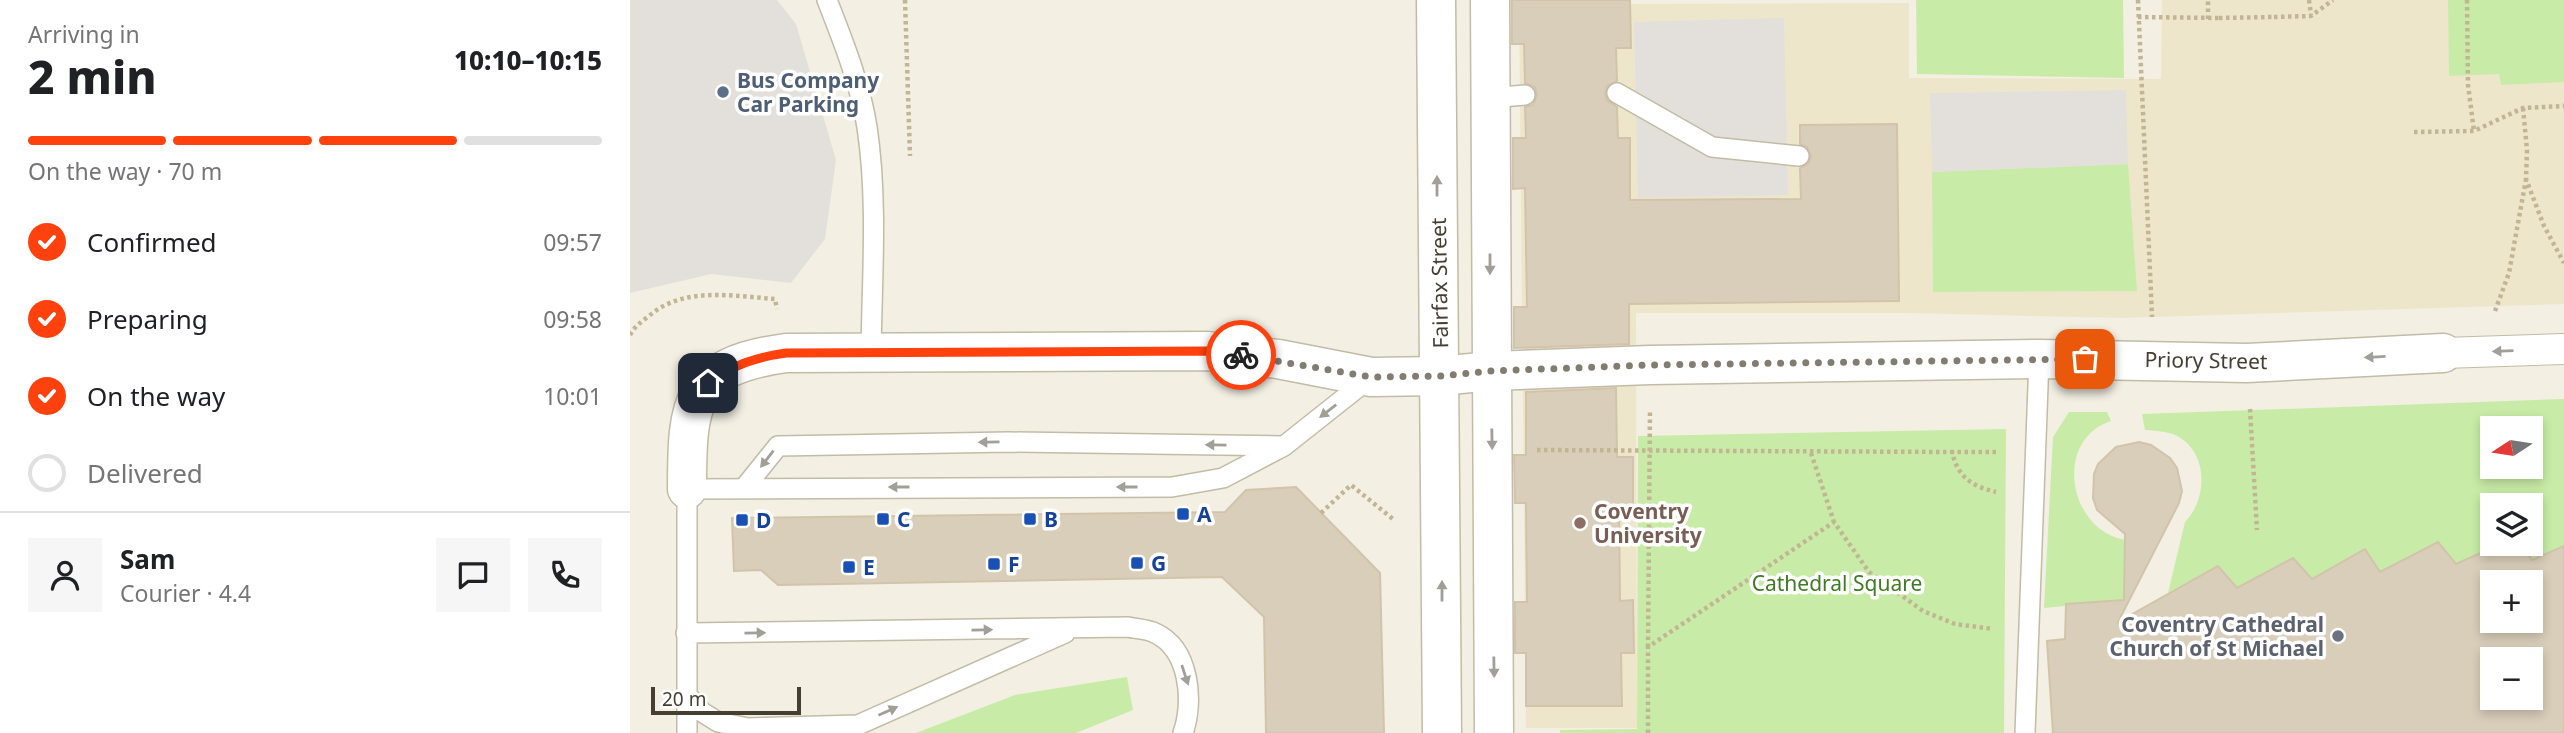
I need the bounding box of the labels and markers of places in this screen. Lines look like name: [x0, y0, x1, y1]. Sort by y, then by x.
place label: Bus Company Car Parking: [737, 66, 879, 118]
marker: Bus Company Car Parking: [715, 84, 731, 100]
pin: [2055, 329, 2115, 389]
pin: [678, 353, 738, 413]
place label: Coventry University: [1594, 497, 1702, 549]
place label: A: [1197, 500, 1212, 528]
place label: C: [897, 505, 910, 533]
place label: B: [1044, 505, 1058, 533]
place label: D: [756, 506, 771, 534]
marker: A: [1175, 506, 1191, 522]
marker: C: [875, 511, 891, 527]
marker: B: [1022, 511, 1038, 527]
marker: D: [734, 512, 750, 528]
marker: Coventry University: [1572, 515, 1588, 531]
place label: G: [1151, 549, 1166, 577]
place label: F: [1008, 550, 1020, 578]
place label: E: [863, 553, 875, 581]
marker: G: [1129, 555, 1145, 571]
marker: F: [986, 556, 1002, 572]
marker: E: [841, 559, 857, 575]
place label: Coventry Cathedral Church of St Michael: [2110, 610, 2324, 662]
marker: Coventry Cathedral Church of St Michael: [2330, 628, 2346, 644]

